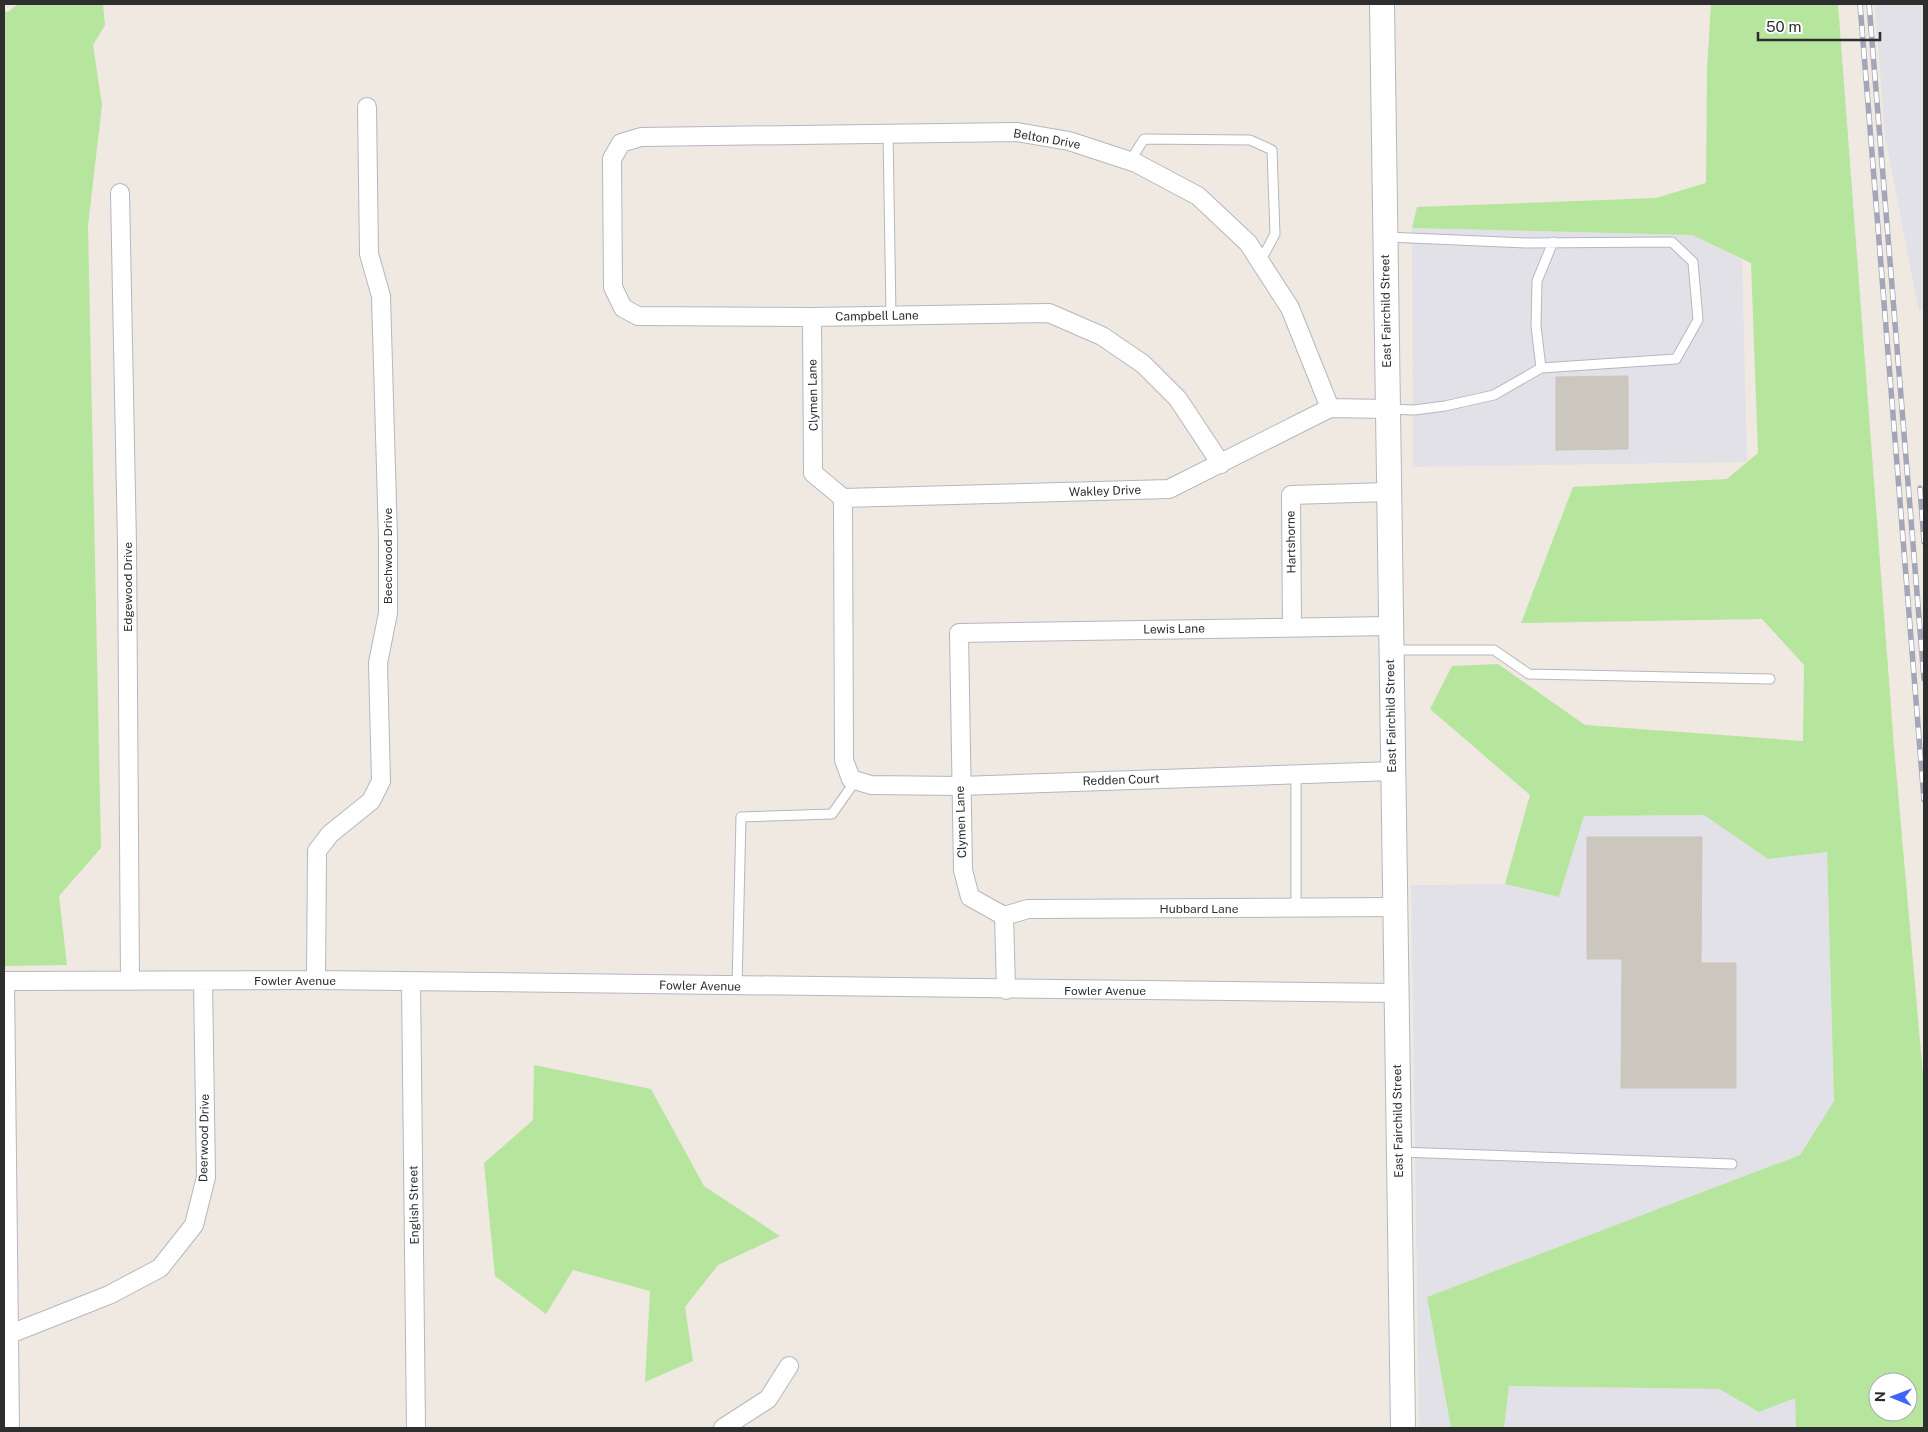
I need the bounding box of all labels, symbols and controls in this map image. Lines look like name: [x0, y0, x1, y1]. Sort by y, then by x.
scale bar: [1758, 10, 1880, 42]
text: 50 m: [1766, 18, 1801, 35]
street label: Belton Drive: [1012, 126, 1082, 152]
street label: East Fairchild Street: [1378, 254, 1394, 368]
street label: Campbell Lane: [835, 308, 919, 324]
street label: Clymen Lane: [805, 359, 821, 431]
street label: Wakley Drive: [1069, 483, 1142, 499]
street label: Beechwood Drive: [381, 508, 395, 604]
street label: Hartshorne: [1283, 510, 1299, 574]
street label: Edgewood Drive: [121, 542, 135, 632]
street label: Lewis Lane: [1143, 621, 1205, 637]
street label: East Fairchild Street: [1383, 659, 1399, 773]
street label: Redden Court: [1082, 772, 1160, 788]
street label: Clymen Lane: [953, 785, 969, 858]
street label: Hubbard Lane: [1160, 902, 1239, 916]
street label: Fowler Avenue: [254, 974, 336, 988]
street label: Fowler Avenue: [659, 978, 741, 994]
street label: Fowler Avenue: [1064, 984, 1146, 998]
street label: East Fairchild Street: [1390, 1064, 1406, 1178]
street label: Deerwood Drive: [196, 1094, 212, 1182]
street label: English Street: [406, 1165, 422, 1245]
north arrow: [1868, 1372, 1918, 1422]
text: N: [1872, 1391, 1888, 1402]

